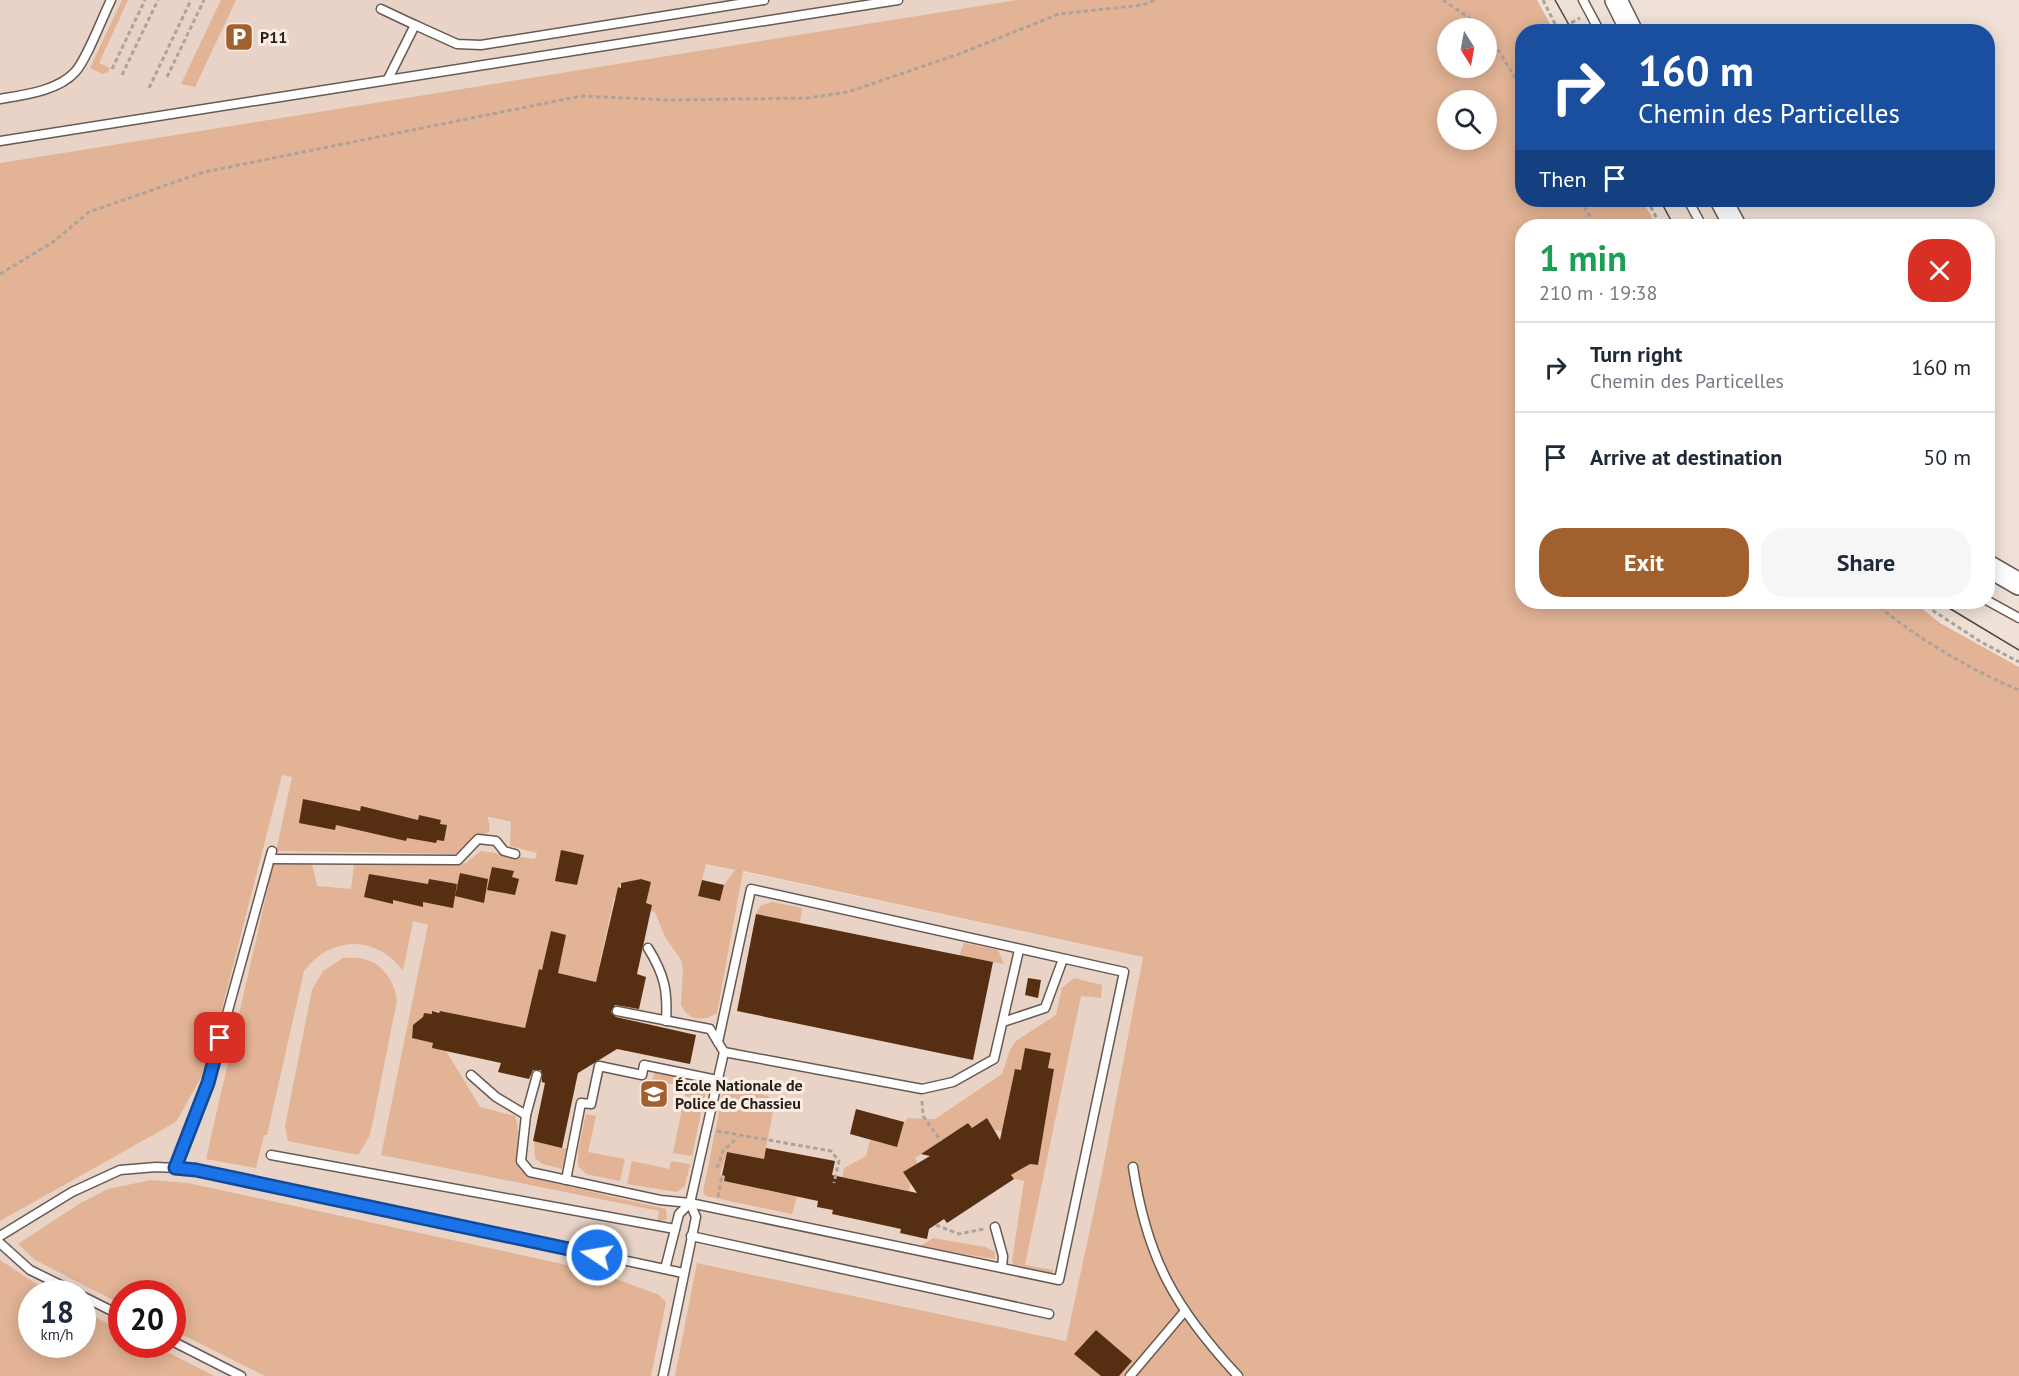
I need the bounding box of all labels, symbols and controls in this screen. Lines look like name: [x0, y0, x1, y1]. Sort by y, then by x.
north arrow: [1437, 18, 1497, 78]
map controls: [1437, 18, 1497, 150]
parking icon: P11: [223, 21, 255, 53]
place label: P11: [260, 27, 287, 47]
text: 160 m: [1638, 43, 1754, 98]
icon: right: [1539, 48, 1617, 126]
button: search: [1437, 90, 1497, 150]
text: Chemin des Particelles: [1638, 96, 1900, 130]
icon: arrive: [1598, 162, 1631, 195]
text: Then: [1539, 165, 1586, 193]
text: 1 min: [1539, 234, 1627, 281]
button: close: [1908, 239, 1971, 302]
text: 210 m · 19:38: [1539, 280, 1657, 306]
text: Turn right: [1590, 340, 1682, 368]
icon: right: [1539, 351, 1572, 384]
text: 160 m: [1911, 353, 1971, 381]
text: Chemin des Particelles: [1590, 368, 1784, 394]
icon: arrive: [1539, 441, 1572, 474]
text: Arrive at destination: [1590, 443, 1782, 471]
text: 50 m: [1923, 443, 1971, 471]
button: Exit: [1539, 528, 1749, 597]
button: Share: [1761, 528, 1971, 597]
pin: [194, 1012, 245, 1063]
icon: arrive: [203, 1021, 236, 1054]
place label: École Nationale de Police de Chassieu: [675, 1075, 803, 1113]
school or university icon: École Nationale de Police de Chassieu: [638, 1078, 670, 1110]
position arrow: [565, 1223, 629, 1287]
speed limit sign: 20: [108, 1280, 186, 1358]
text: 18: [40, 1292, 74, 1331]
text: km/h: [41, 1325, 73, 1344]

